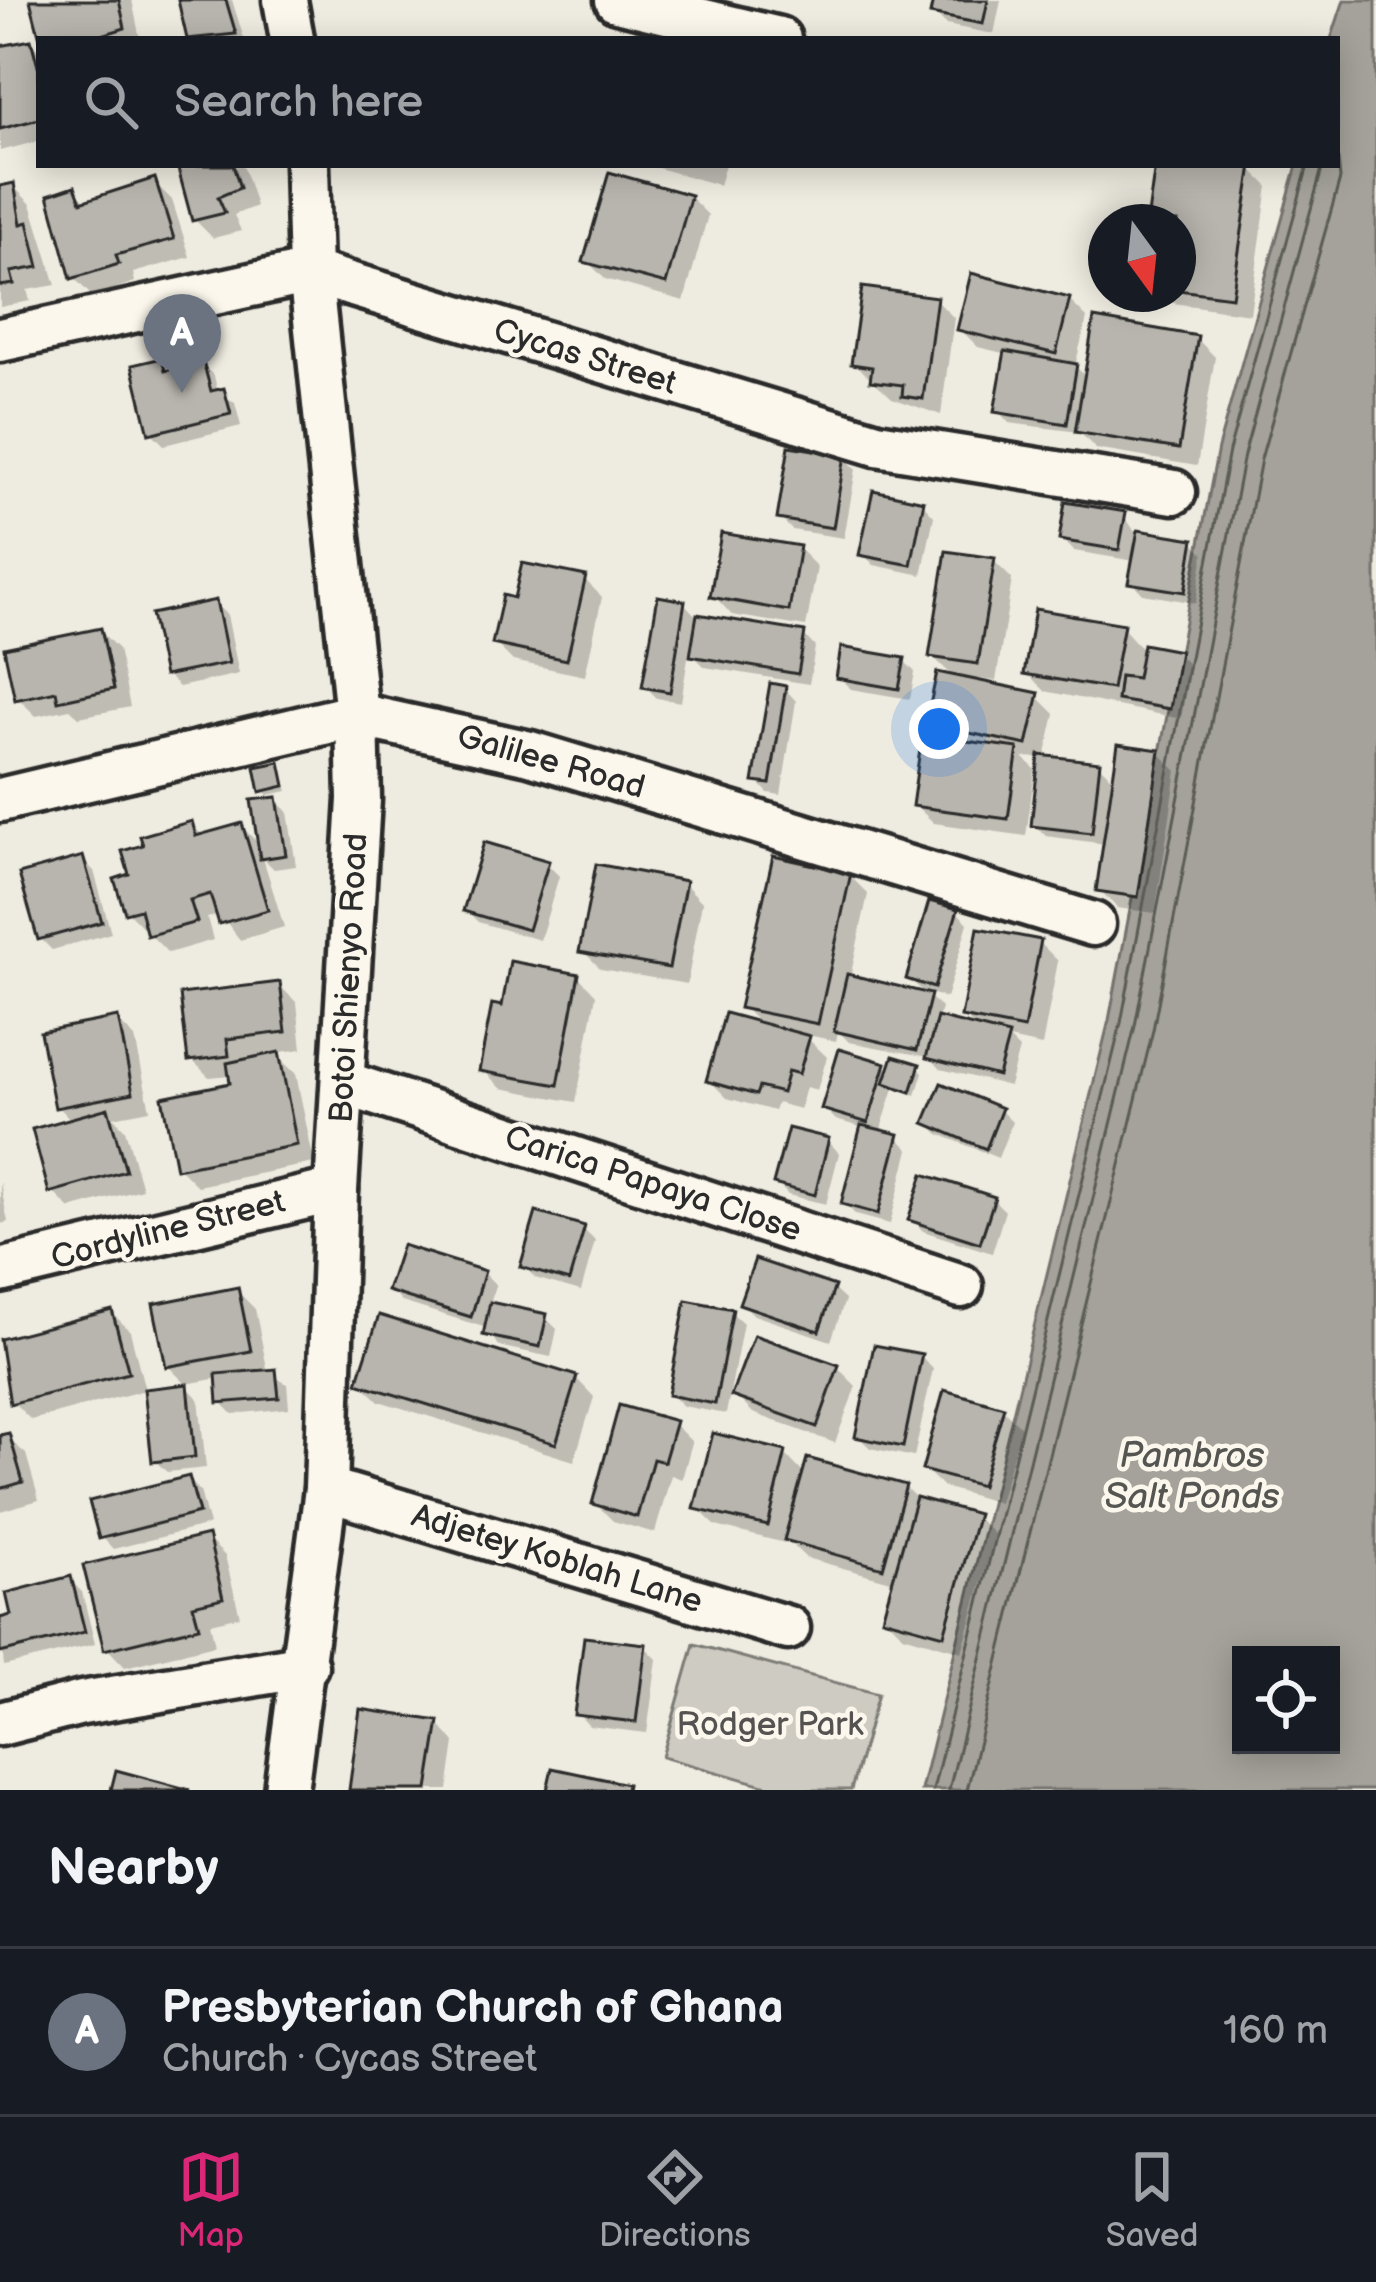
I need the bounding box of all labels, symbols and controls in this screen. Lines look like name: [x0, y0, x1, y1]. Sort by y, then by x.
search box: [36, 36, 1340, 168]
icon: search: [78, 69, 144, 135]
text: Search here: [174, 75, 423, 130]
north arrow: [1088, 204, 1196, 312]
pin: A: [143, 294, 221, 393]
street label: Cycas Street: [489, 310, 681, 404]
your location: [909, 699, 969, 759]
street label: Galilee Road: [452, 716, 650, 808]
street label: Botoi Shienyo Road: [321, 832, 377, 1124]
street label: Carica Papaya Close: [500, 1117, 806, 1251]
street label: Cordyline Street: [47, 1182, 289, 1278]
water label: Pambros Salt Ponds: [1105, 1435, 1280, 1519]
street label: Adjetey Koblah Lane: [407, 1496, 707, 1622]
map controls: [1232, 1646, 1340, 1754]
button: locate: [1232, 1646, 1340, 1754]
park label: Rodger Park: [677, 1705, 864, 1745]
text: Nearby: [48, 1838, 219, 1899]
text: Presbyterian Church of Ghana: [162, 1981, 784, 2036]
text: A: [75, 2008, 99, 2055]
text: 160 m: [1223, 2008, 1328, 2055]
text: Church · Cycas Street: [162, 2036, 537, 2083]
tab: Map: [178, 2144, 244, 2256]
tab: Directions: [599, 2144, 751, 2256]
tab: Saved: [1106, 2144, 1198, 2256]

